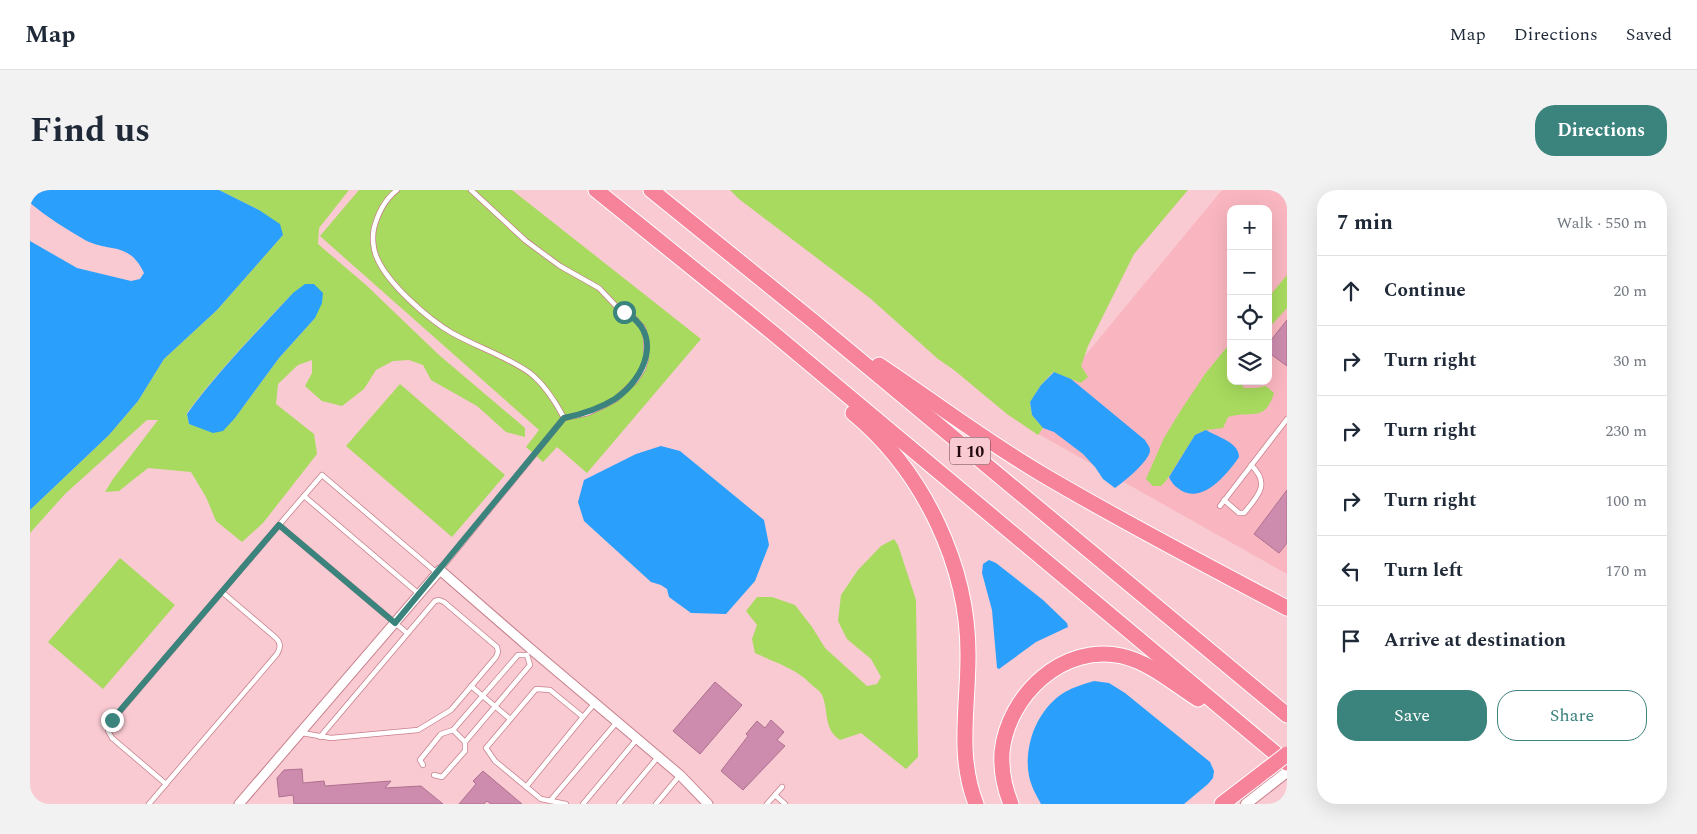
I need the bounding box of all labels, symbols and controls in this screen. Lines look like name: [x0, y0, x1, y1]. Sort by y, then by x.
text: Map: [25, 17, 75, 53]
text: Map: [1450, 21, 1486, 48]
text: Directions: [1514, 21, 1598, 48]
text: Saved: [1626, 21, 1672, 48]
text: Find us: [30, 104, 150, 157]
button: Directions: [1535, 105, 1667, 156]
map controls: [1227, 205, 1272, 385]
button: +: [1227, 205, 1272, 250]
text: 7 min: [1337, 207, 1393, 239]
text: Walk · 550 m: [1556, 211, 1647, 235]
button: −: [1227, 250, 1272, 295]
text: Continue: [1384, 276, 1466, 305]
icon: ahead: [1337, 277, 1365, 305]
text: 20 m: [1613, 279, 1647, 303]
button: locate: [1227, 295, 1272, 340]
route start: [613, 301, 636, 324]
button: layers: [1227, 340, 1272, 385]
text: Turn right: [1384, 346, 1477, 375]
icon: right: [1337, 347, 1365, 375]
text: 30 m: [1613, 349, 1647, 373]
text: Turn right: [1384, 416, 1477, 445]
icon: right: [1337, 417, 1365, 445]
text: 230 m: [1605, 419, 1647, 443]
road number: I 10: [950, 438, 990, 464]
text: Turn right: [1384, 486, 1477, 515]
icon: right: [1337, 487, 1365, 515]
text: 100 m: [1605, 489, 1647, 513]
text: Turn left: [1384, 556, 1463, 585]
icon: left: [1337, 557, 1365, 585]
text: 170 m: [1605, 559, 1647, 583]
text: Arrive at destination: [1384, 626, 1566, 655]
icon: arrive: [1337, 627, 1365, 655]
button: Save: [1337, 690, 1487, 741]
button: Share: [1497, 690, 1647, 741]
route end: [101, 709, 124, 732]

